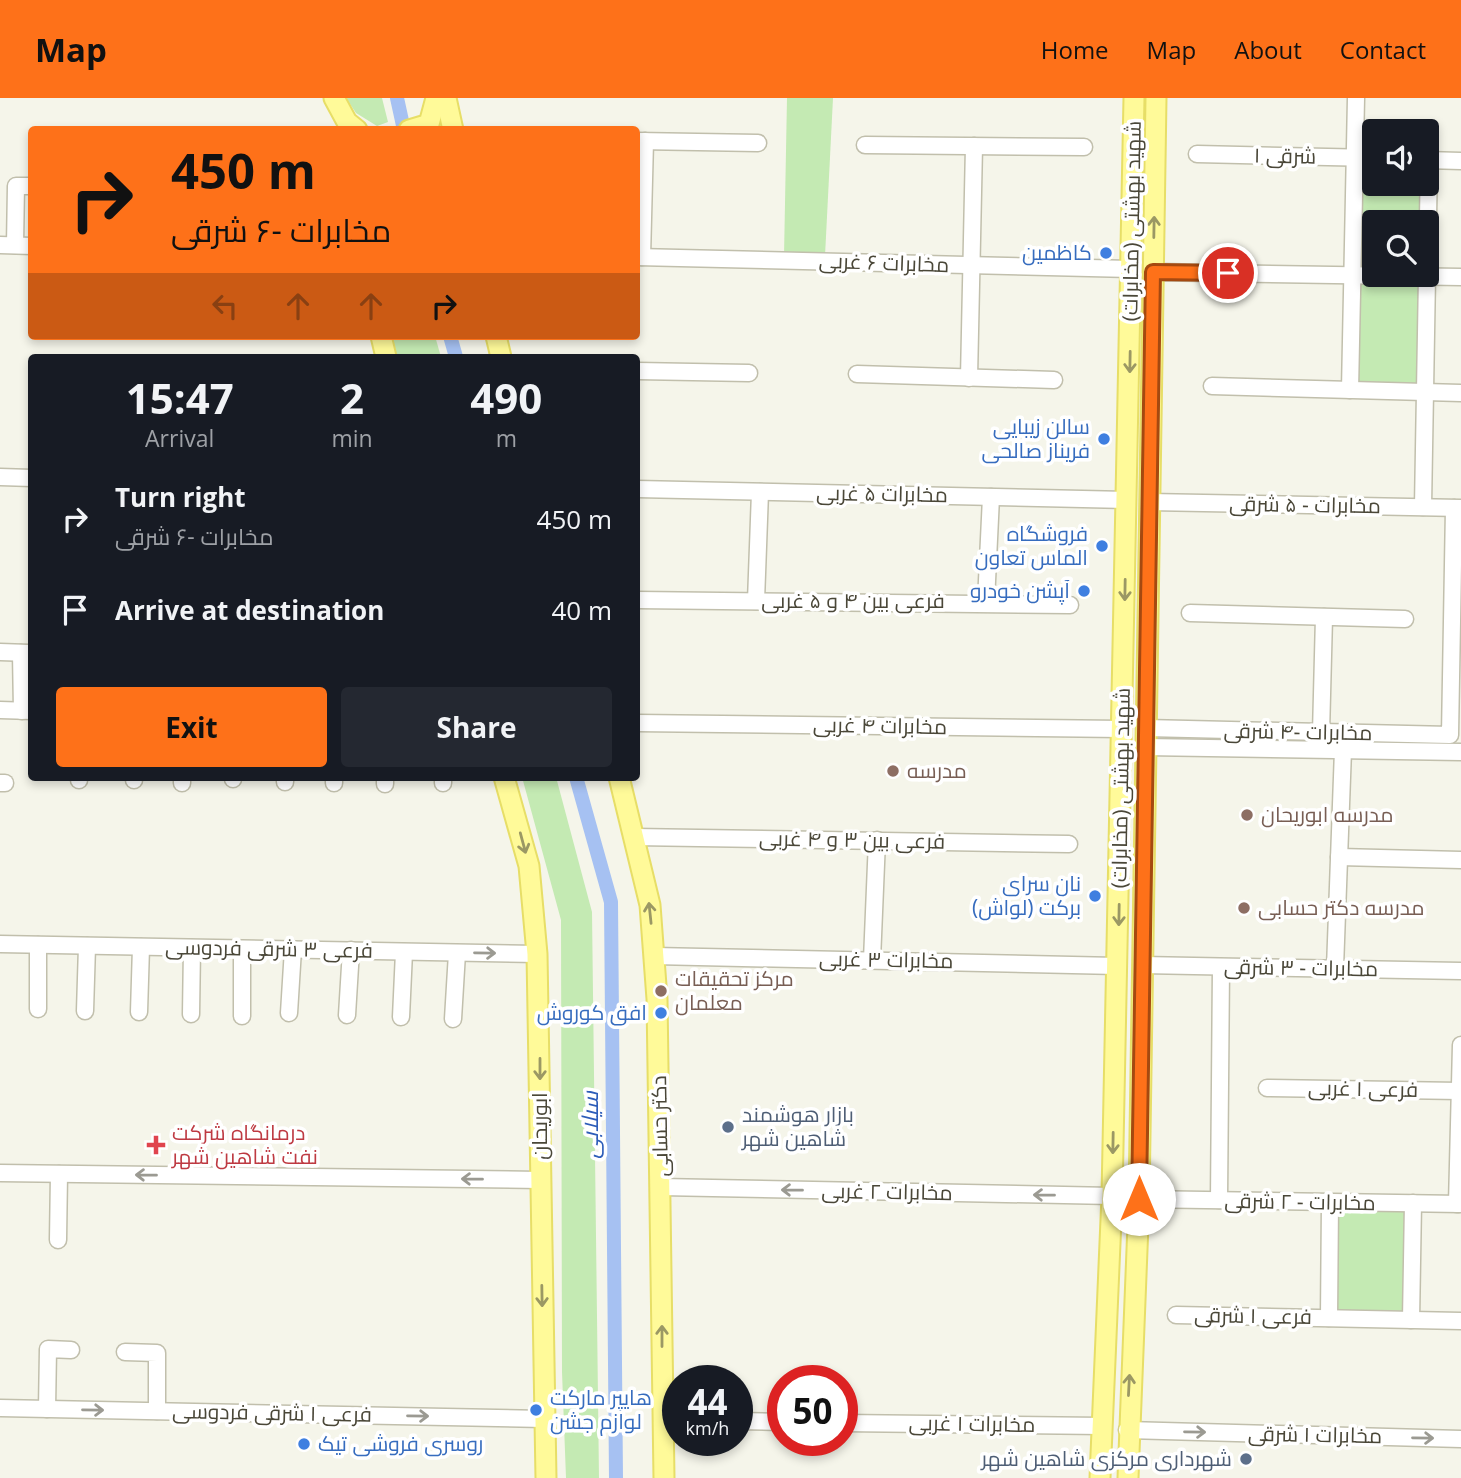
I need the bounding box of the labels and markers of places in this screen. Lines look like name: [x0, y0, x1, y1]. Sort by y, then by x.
place label: کاظمین: [1022, 238, 1092, 266]
pin: [1198, 243, 1258, 303]
marker: کاظمین: [1098, 245, 1114, 261]
place label: سالن زیبایی فریناز صالحی: [982, 412, 1090, 464]
marker: سالن زیبایی فریناز صالحی: [1096, 431, 1112, 447]
place label: فروشگاه الماس تعاون: [975, 519, 1088, 571]
marker: فروشگاه الماس تعاون: [1094, 538, 1110, 554]
place label: آپشن خودرو: [970, 576, 1070, 605]
marker: آپشن خودرو: [1076, 583, 1092, 599]
place label: مدرسه: [907, 756, 967, 784]
marker: مدرسه: [885, 763, 901, 779]
place label: مدرسه ابوریحان: [1261, 800, 1394, 828]
marker: مدرسه ابوریحان: [1239, 807, 1255, 823]
place label: نان سرای برکت (لواش): [972, 869, 1081, 921]
marker: نان سرای برکت (لواش): [1087, 888, 1103, 904]
place label: مدرسه دکتر حسابی: [1258, 893, 1424, 921]
marker: مدرسه دکتر حسابی: [1236, 900, 1252, 916]
place label: مرکز تحقیقات معلمان: [675, 964, 794, 1016]
marker: مرکز تحقیقات معلمان: [653, 983, 669, 999]
place label: افق کوروش: [537, 998, 647, 1026]
marker: افق کوروش: [653, 1005, 669, 1021]
place label: بازار هوشمند شاهین شهر: [741, 1100, 854, 1152]
place label: درمانگاه شرکت نفت شاهین شهر: [171, 1118, 318, 1170]
marker: بازار هوشمند شاهین شهر: [720, 1119, 736, 1135]
marker: درمانگاه شرکت نفت شاهین شهر: [146, 1135, 166, 1155]
place label: هایپر مارکت لوازم جشن: [550, 1383, 652, 1436]
marker: هایپر مارکت لوازم جشن: [528, 1402, 544, 1418]
place label: روسری فروشی تیک: [318, 1429, 483, 1457]
marker: روسری فروشی تیک: [296, 1436, 312, 1452]
place label: شهرداری مرکزی شاهین شهر: [980, 1444, 1232, 1472]
marker: شهرداری مرکزی شاهین شهر: [1238, 1451, 1254, 1467]

